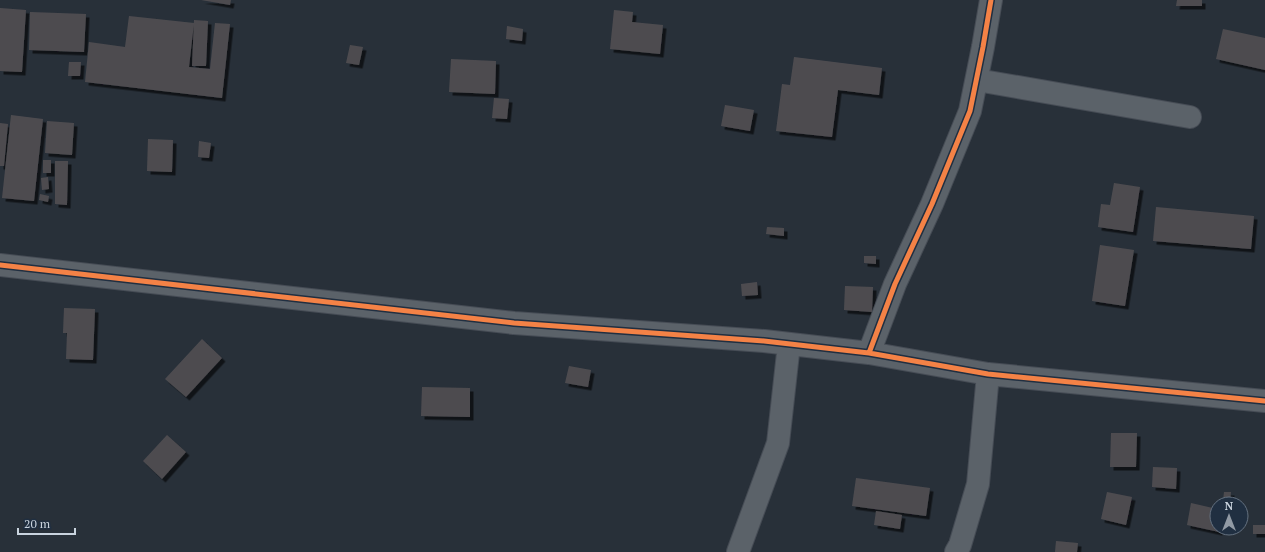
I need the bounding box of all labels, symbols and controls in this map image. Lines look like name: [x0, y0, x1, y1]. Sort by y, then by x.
north arrow: [1209, 496, 1249, 536]
text: N: [1225, 499, 1234, 513]
scale bar: [18, 510, 75, 536]
text: 20 m: [24, 516, 51, 531]

